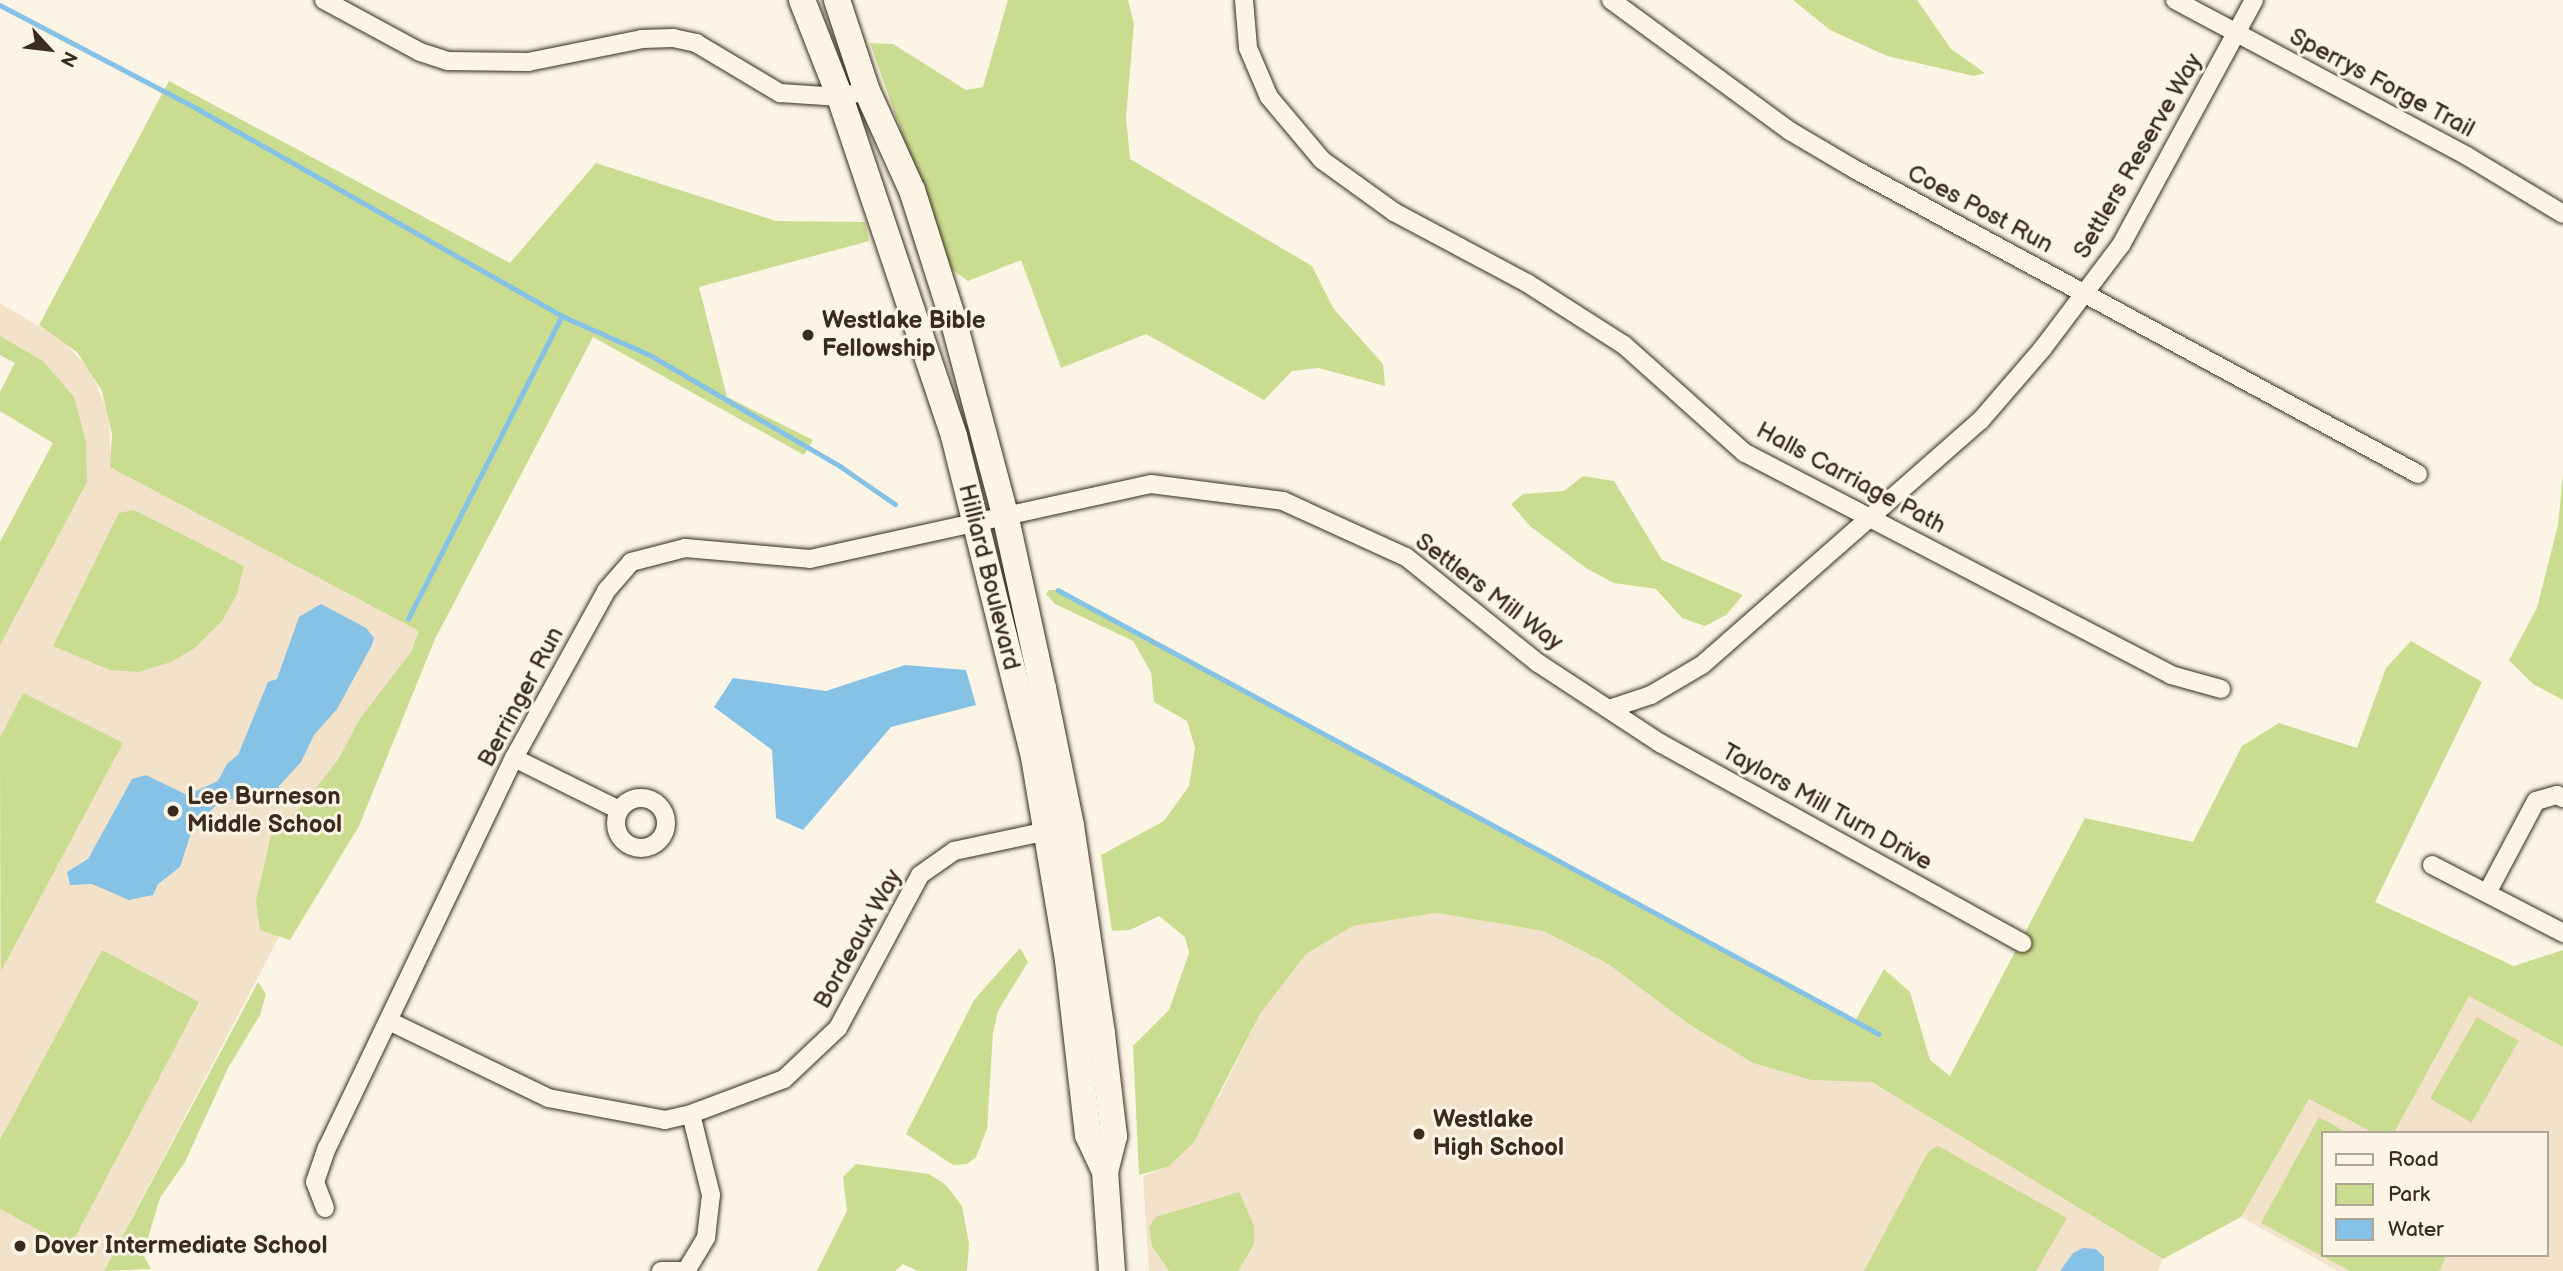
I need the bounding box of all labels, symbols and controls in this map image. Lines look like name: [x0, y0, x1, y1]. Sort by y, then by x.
north arrow: [14, 14, 84, 84]
street label: Sperrys Forge Trail: [2284, 22, 2480, 144]
text: N: [55, 47, 82, 70]
street label: Settlers Reserve Way: [2067, 48, 2209, 264]
street label: Coes Post Run: [1902, 159, 2058, 259]
place label: Westlake Bible Fellowship: [822, 307, 985, 363]
marker: Westlake Bible Fellowship: [800, 327, 816, 343]
street label: Halls Carriage Path: [1751, 416, 1951, 540]
street label: Hilliard Boulevard: [952, 481, 1026, 673]
street label: Settlers Mill Way: [1409, 527, 1569, 657]
street label: Berringer Run: [472, 622, 570, 772]
street label: Taylors Mill Turn Drive: [1716, 737, 1938, 877]
place label: Lee Burneson Middle School: [187, 783, 342, 839]
marker: Lee Burneson Middle School: [165, 803, 181, 819]
street label: Bordeaux Way: [808, 864, 908, 1014]
place label: Westlake High School: [1433, 1106, 1564, 1162]
marker: Westlake High School: [1411, 1126, 1427, 1142]
legend: [2322, 1131, 2549, 1257]
text: Road: [2388, 1147, 2439, 1172]
text: Park: [2388, 1182, 2430, 1207]
text: Water: [2388, 1217, 2444, 1242]
place label: Dover Intermediate School: [34, 1232, 327, 1260]
marker: Dover Intermediate School: [12, 1238, 28, 1254]

